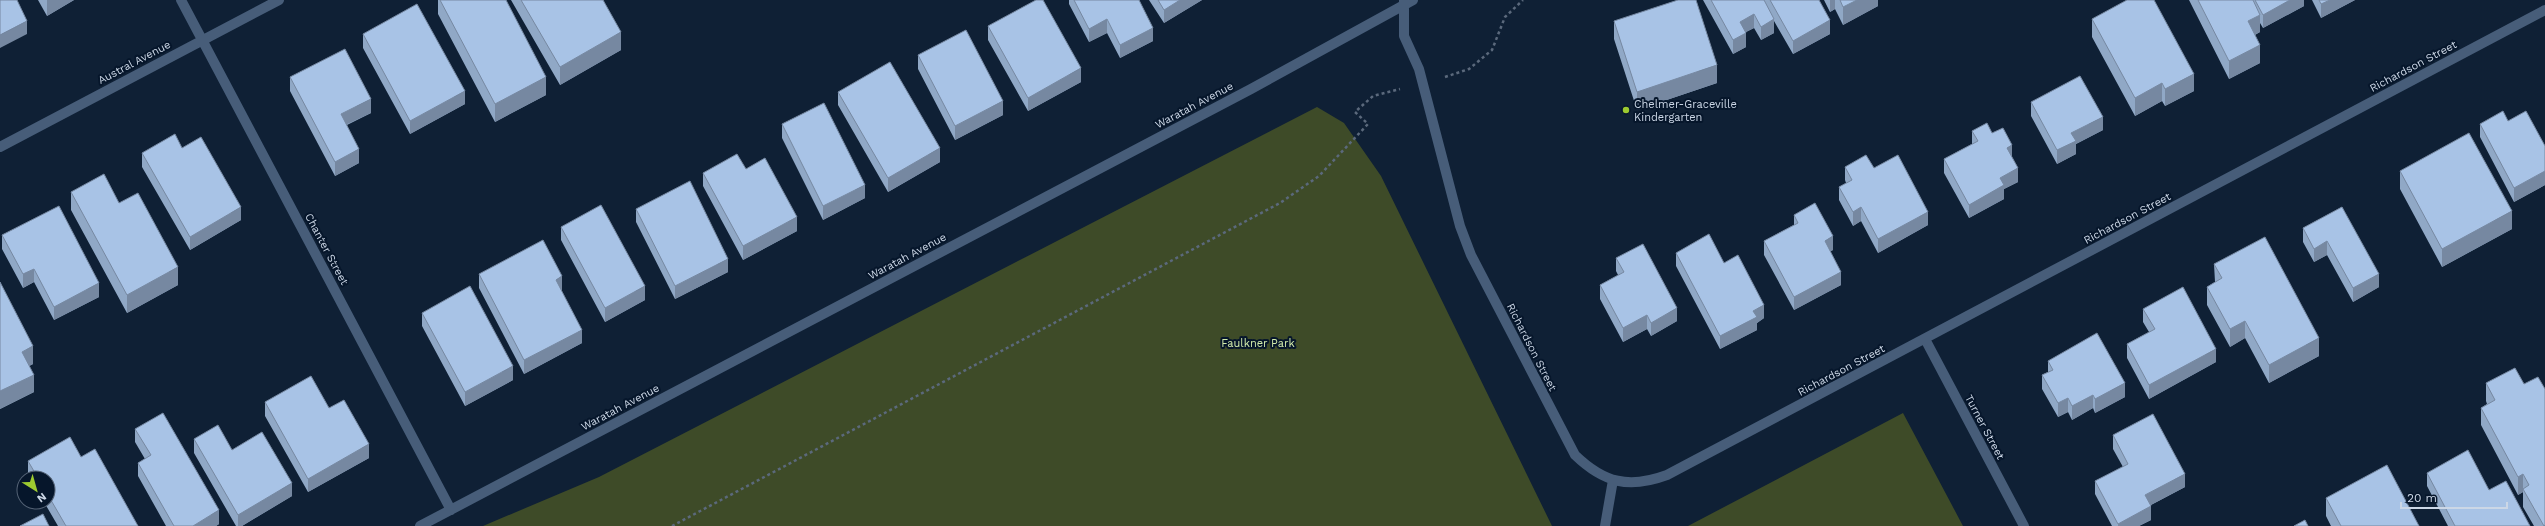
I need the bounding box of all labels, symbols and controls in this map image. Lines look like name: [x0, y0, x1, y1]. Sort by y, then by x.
street label: Austral Avenue: [96, 38, 173, 87]
street label: Richardson Street: [2368, 38, 2459, 95]
street label: Waratah Avenue: [1153, 79, 1236, 131]
place label: Chelmer-Graceville Kindergarten: [1634, 98, 1737, 124]
marker: Chelmer-Graceville Kindergarten: [1621, 105, 1631, 115]
street label: Richardson Street: [2082, 190, 2173, 247]
street label: Chanter Street: [302, 211, 351, 288]
street label: Waratah Avenue: [866, 230, 949, 282]
street label: Richardson Street: [1504, 301, 1559, 394]
park label: Faulkner Park: [1221, 337, 1295, 350]
street label: Richardson Street: [1796, 342, 1887, 399]
street label: Waratah Avenue: [579, 381, 662, 433]
street label: Turner Street: [1962, 393, 2007, 462]
north arrow: [16, 470, 56, 510]
scale bar: [2401, 484, 2507, 510]
text: N: [35, 490, 49, 505]
text: 20 m: [2407, 491, 2437, 505]

